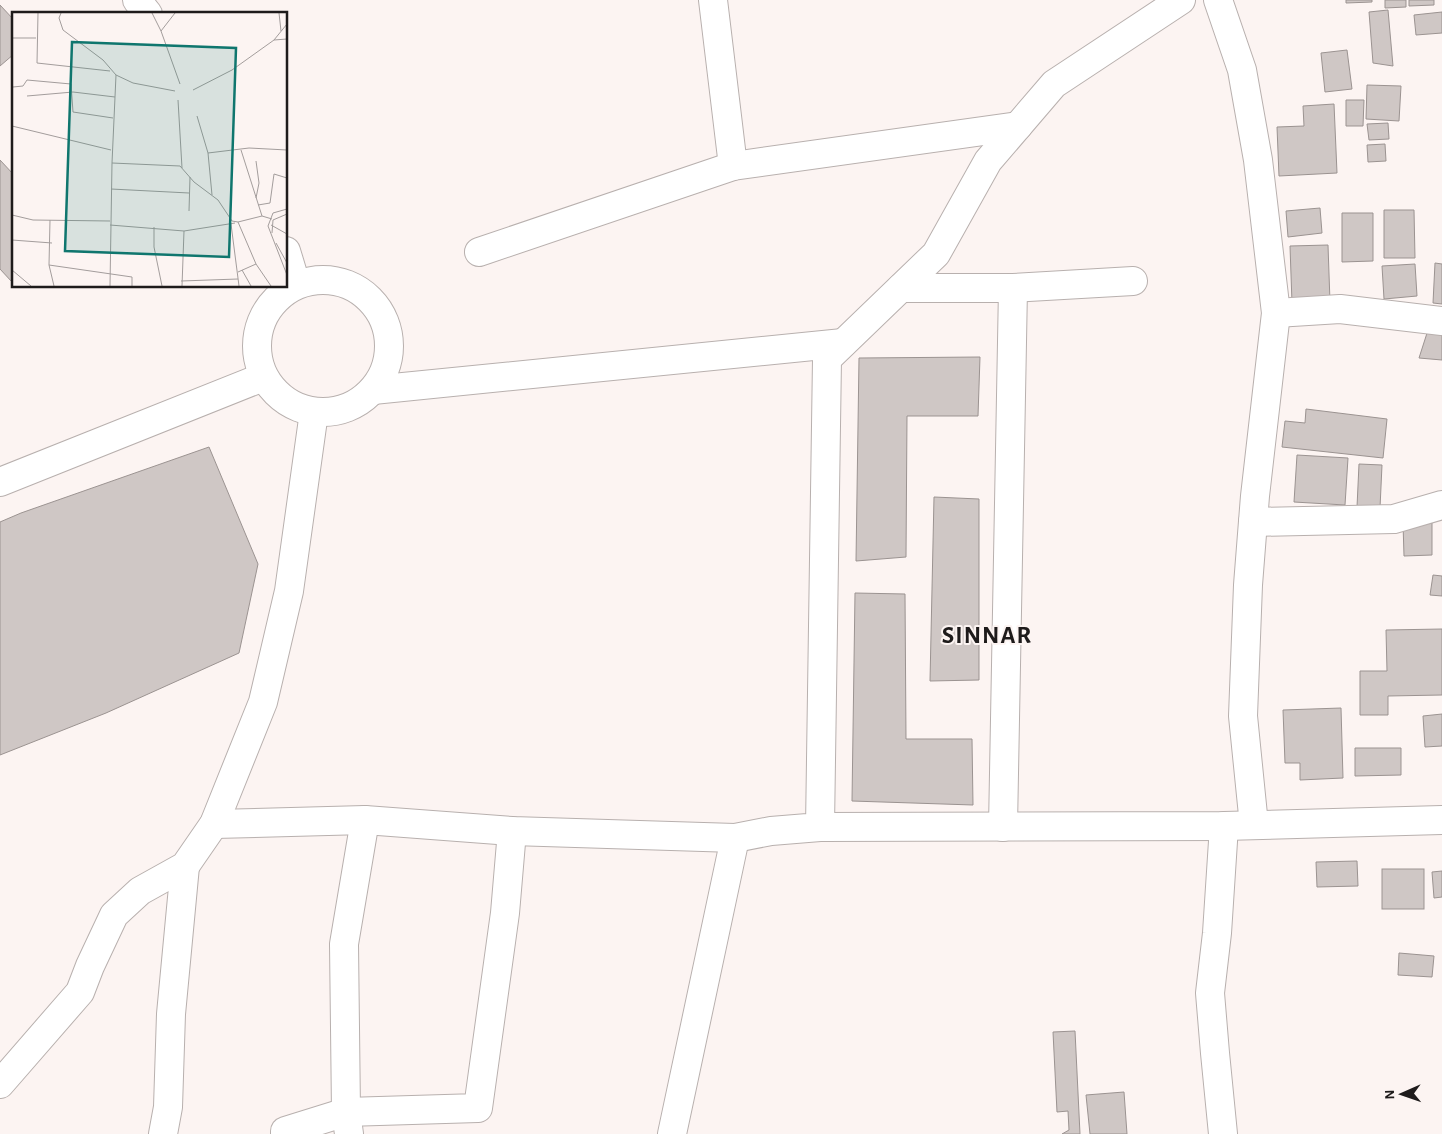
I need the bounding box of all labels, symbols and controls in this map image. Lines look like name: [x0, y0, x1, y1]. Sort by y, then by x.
inset map: [12, 12, 288, 288]
district label: SINNAR: [942, 623, 1032, 648]
north arrow: [1377, 1069, 1427, 1119]
text: N: [1383, 1089, 1397, 1100]

